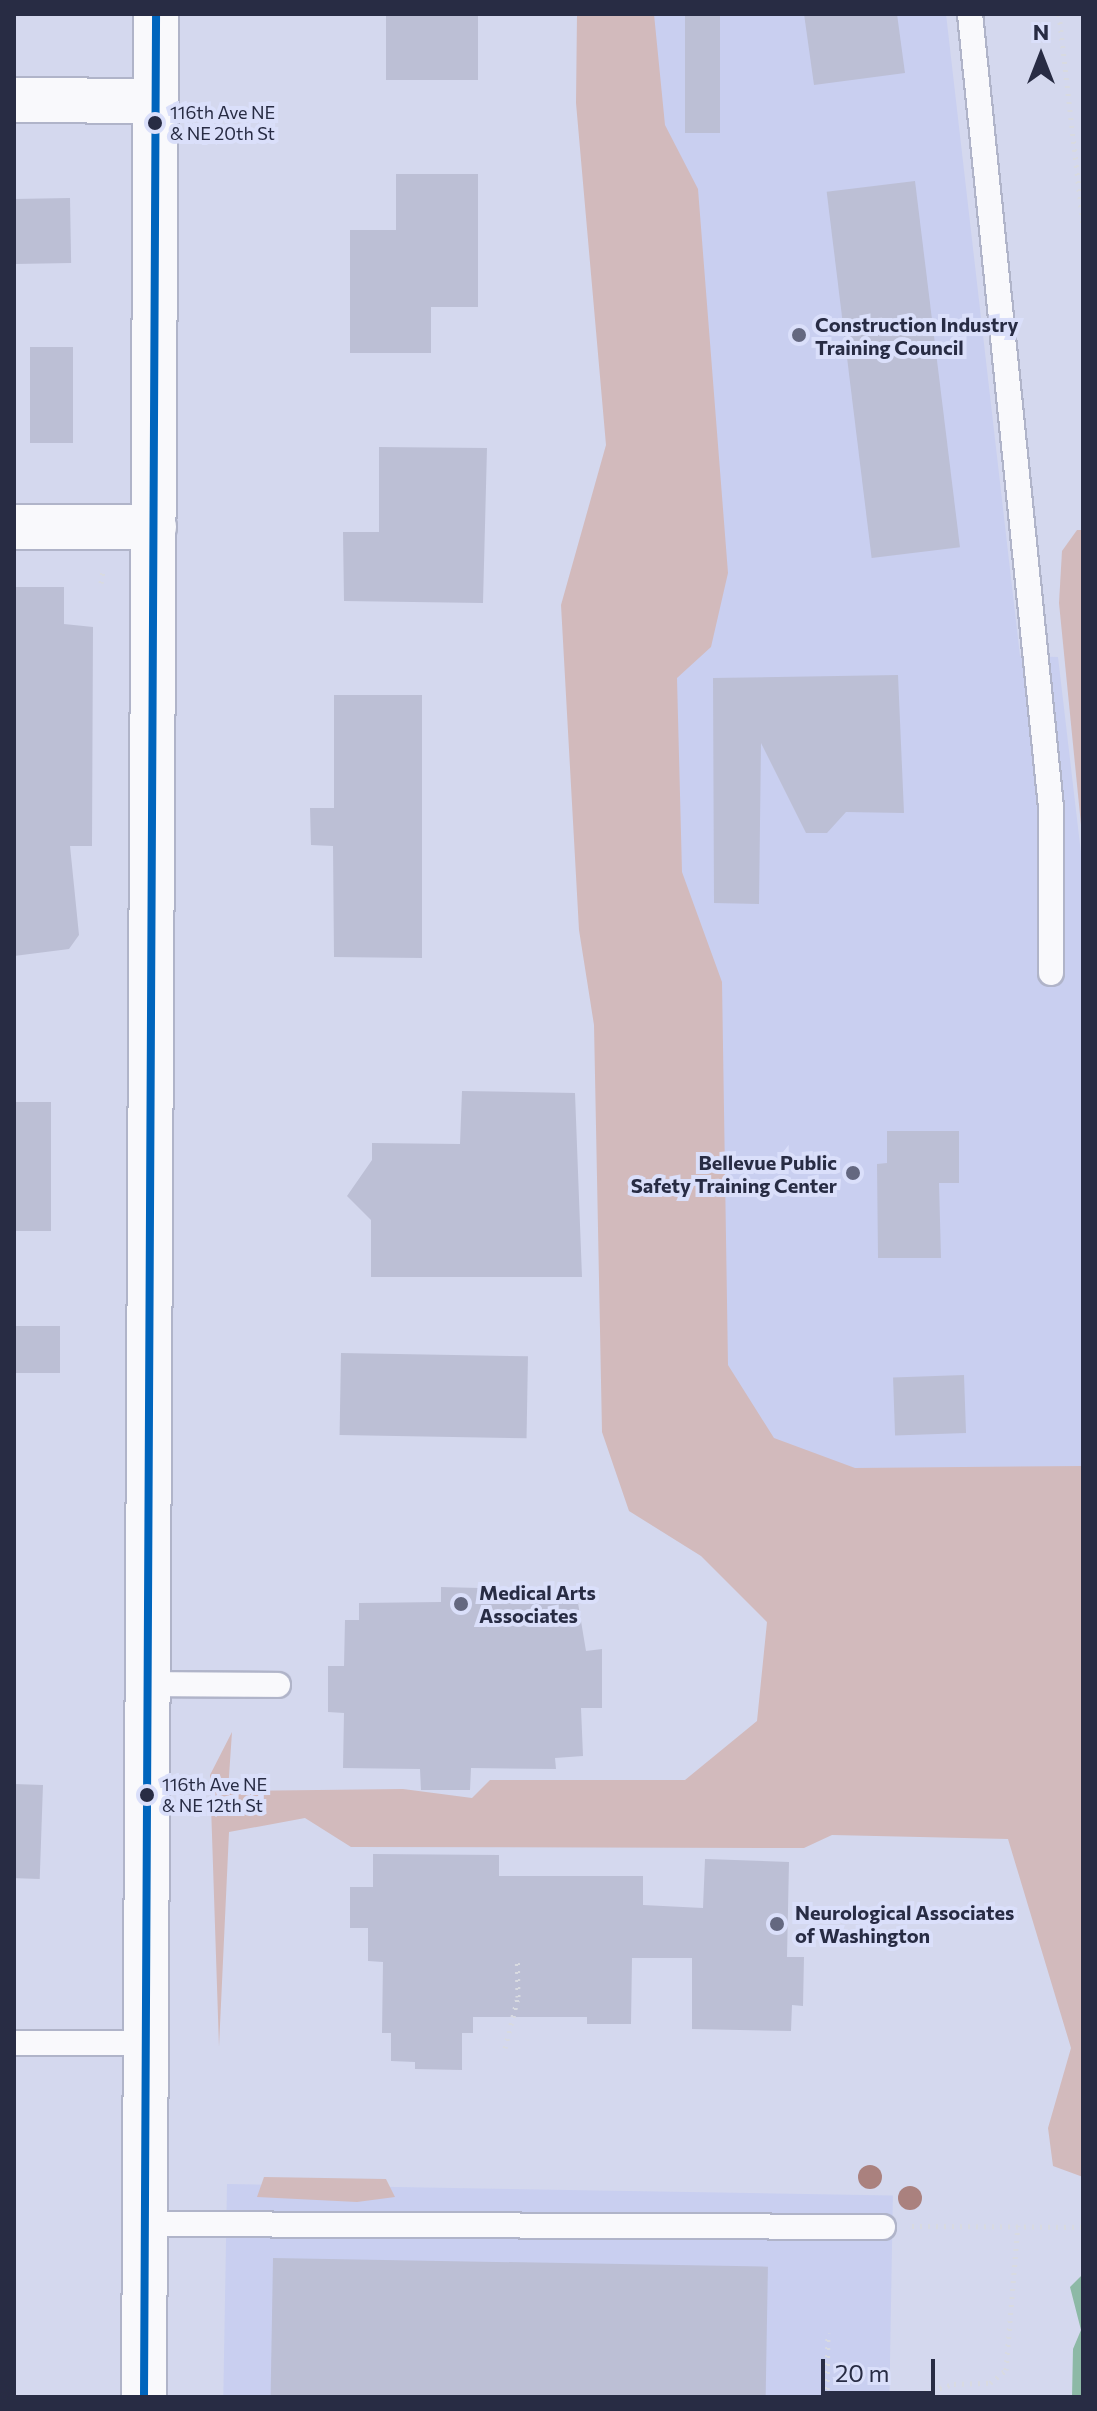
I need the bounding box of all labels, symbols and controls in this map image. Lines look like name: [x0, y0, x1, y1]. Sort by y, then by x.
north arrow: [1001, 16, 1081, 96]
text: N: [1033, 18, 1049, 45]
place label: 116th Ave NE & NE 20th St: [170, 102, 275, 144]
marker: 116th Ave NE & NE 20th St: [147, 115, 163, 131]
place label: Construction Industry Training Council: [815, 312, 1018, 359]
marker: Construction Industry Training Council: [790, 326, 808, 344]
place label: Bellevue Public Safety Training Center: [631, 1150, 837, 1197]
marker: Bellevue Public Safety Training Center: [844, 1164, 862, 1182]
place label: Medical Arts Associates: [479, 1580, 596, 1627]
marker: Medical Arts Associates: [450, 1593, 472, 1615]
place label: 116th Ave NE & NE 12th St: [162, 1774, 267, 1816]
marker: 116th Ave NE & NE 12th St: [139, 1787, 155, 1803]
place label: Neurological Associates of Washington: [795, 1900, 1014, 1947]
marker: Neurological Associates of Washington: [766, 1913, 788, 1935]
scale bar: [825, 2343, 939, 2393]
text: 20 m: [835, 2358, 889, 2387]

